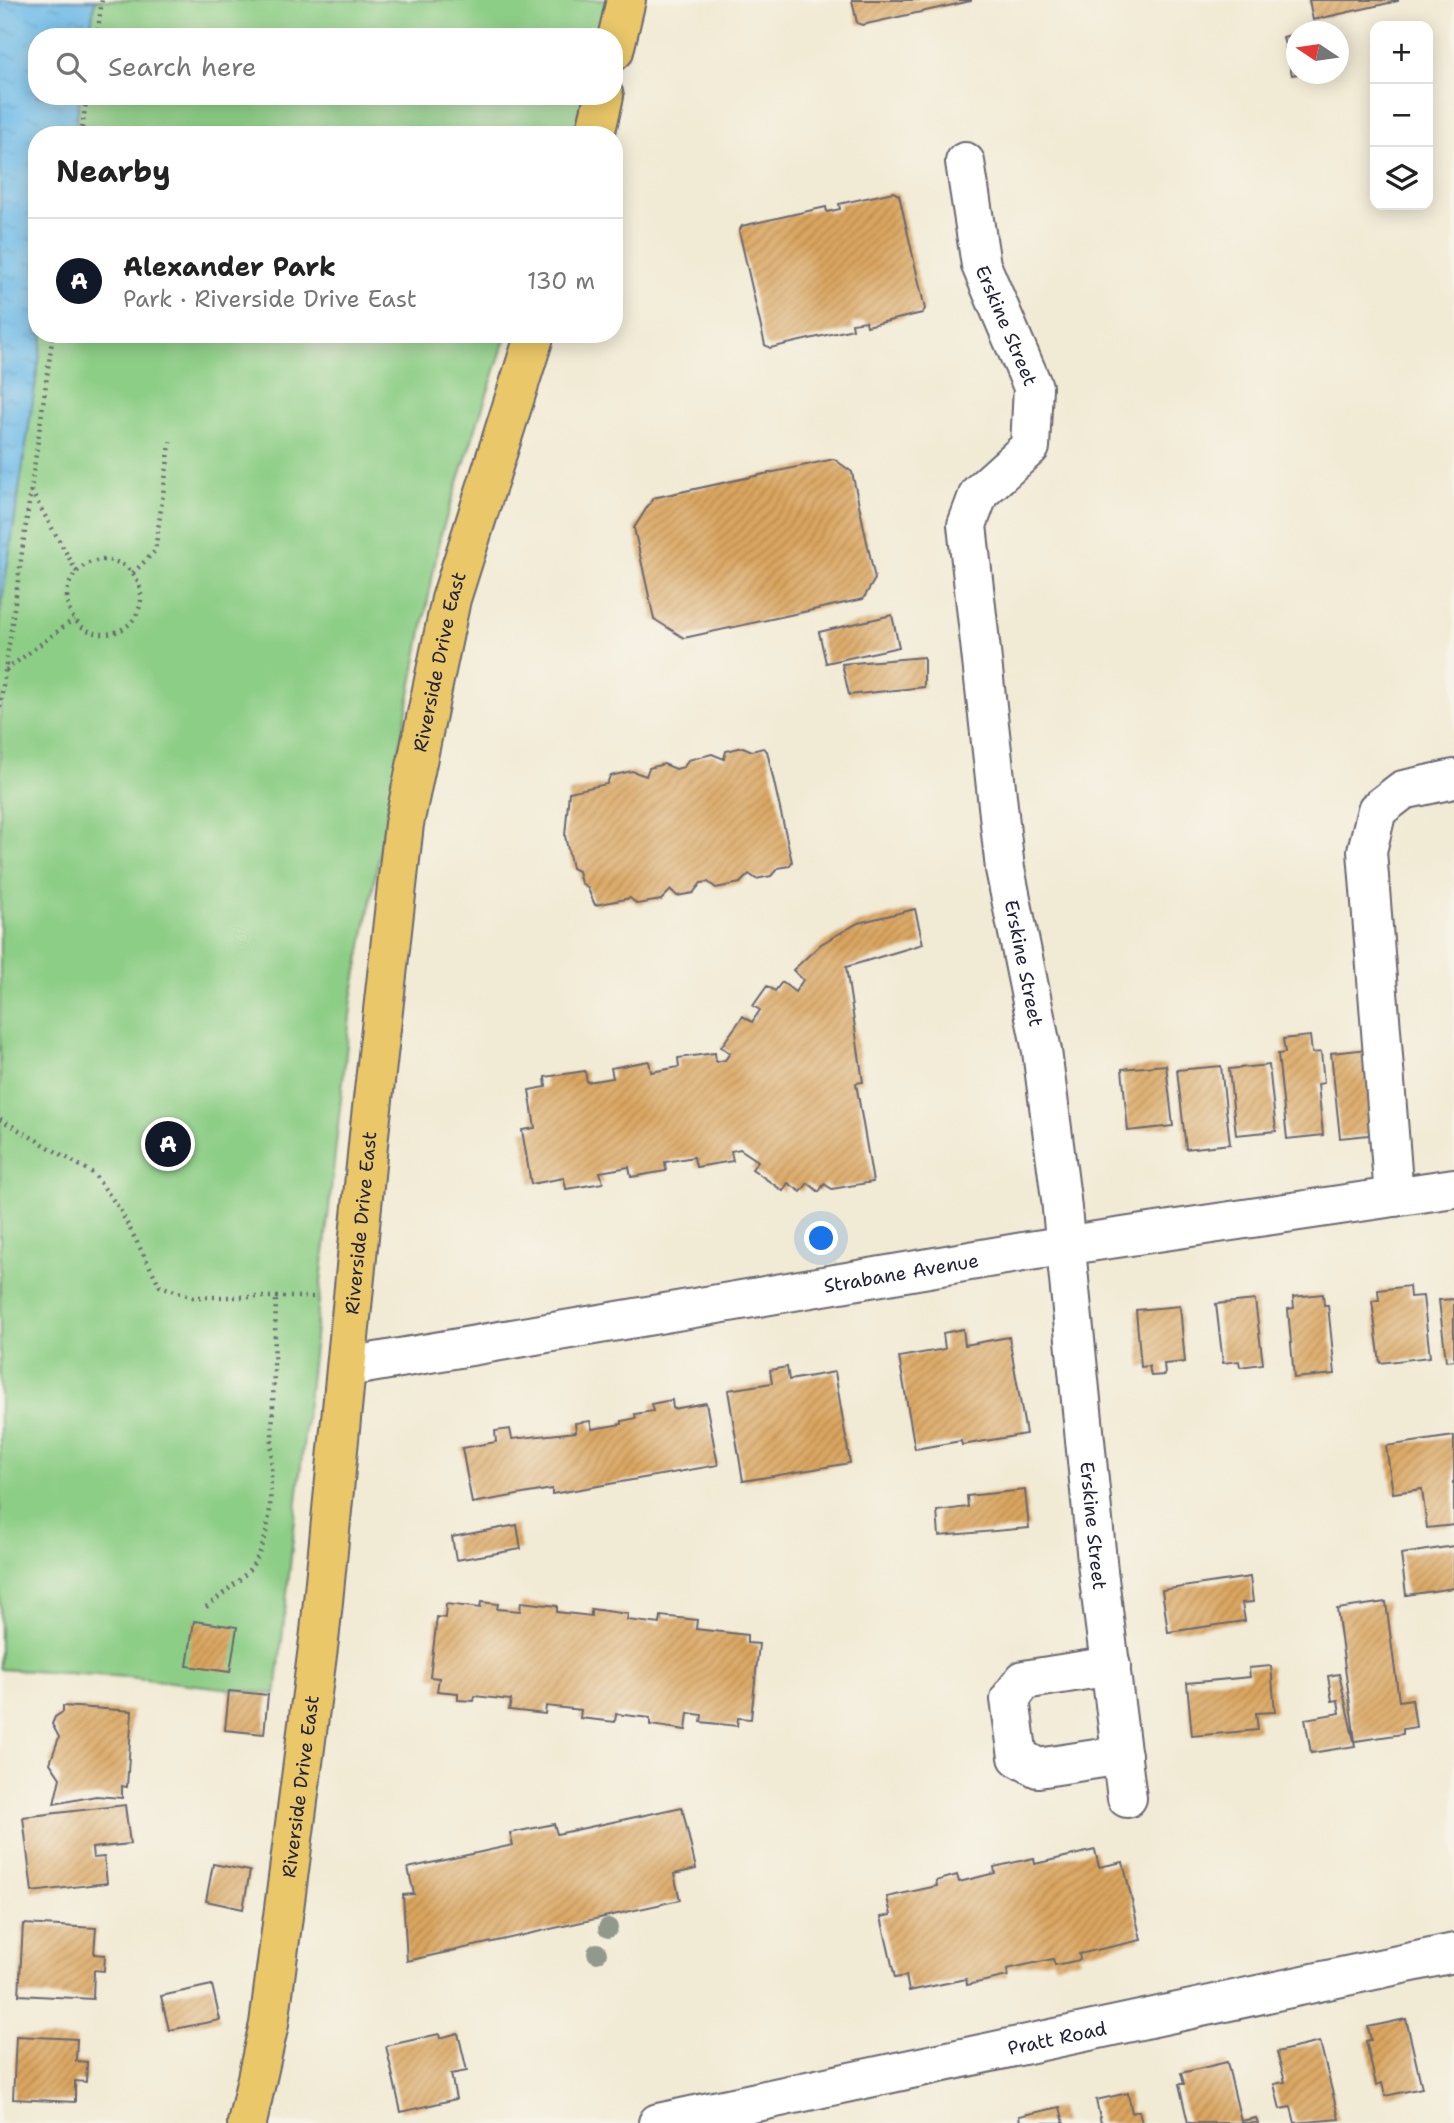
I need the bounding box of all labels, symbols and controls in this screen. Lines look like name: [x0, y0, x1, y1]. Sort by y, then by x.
north arrow: [1286, 21, 1349, 84]
map controls: [1370, 21, 1433, 210]
button: +: [1370, 21, 1433, 84]
search box: [28, 28, 623, 105]
icon: search: [52, 48, 90, 86]
text: Search here: [108, 49, 257, 84]
button: −: [1370, 84, 1433, 147]
button: layers: [1370, 147, 1433, 210]
text: Nearby: [56, 151, 171, 192]
text: Alexander Park: [123, 249, 336, 284]
street label: Erskine Street: [970, 262, 1043, 390]
text: A: [70, 266, 88, 296]
text: 130 m: [527, 266, 595, 296]
text: Park · Riverside Drive East: [123, 284, 417, 314]
street label: Riverside Drive East: [407, 569, 472, 754]
street label: Erskine Street: [999, 898, 1049, 1029]
pin: A: [145, 1118, 191, 1170]
street label: Riverside Drive East: [339, 1130, 382, 1315]
your location: [804, 1221, 838, 1255]
street label: Strabane Avenue: [822, 1248, 981, 1299]
street label: Erskine Street: [1074, 1460, 1112, 1591]
street label: Riverside Drive East: [276, 1694, 325, 1879]
street label: Pratt Road: [1005, 2016, 1109, 2061]

